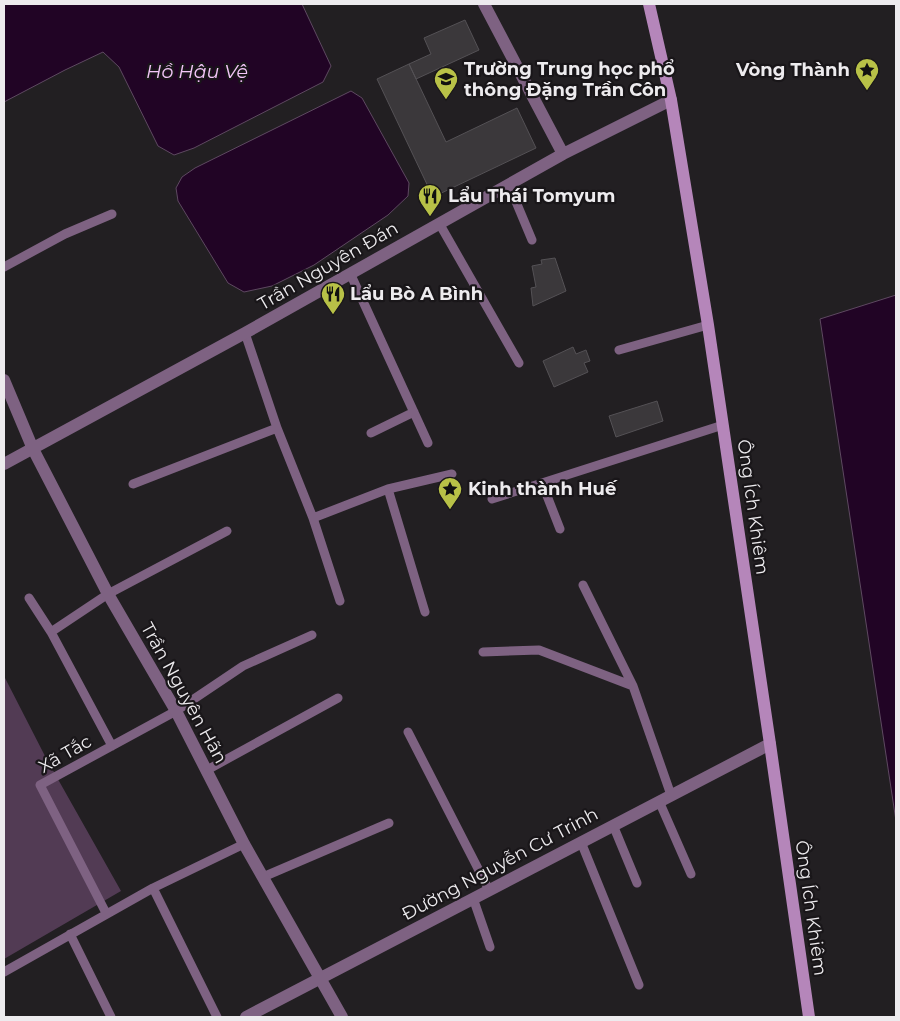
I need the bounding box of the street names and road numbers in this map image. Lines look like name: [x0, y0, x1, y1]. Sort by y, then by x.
street label: Trần Nguyên Đán: [254, 217, 402, 315]
street label: Ông Ích Khiêm: [733, 438, 773, 576]
street label: Trần Nguyên Hãn: [136, 619, 232, 767]
street label: Xã Tắc: [35, 730, 95, 778]
street label: Đường Nguyễn Cư Trinh: [398, 803, 602, 925]
street label: Ông Ích Khiêm: [791, 839, 831, 977]

